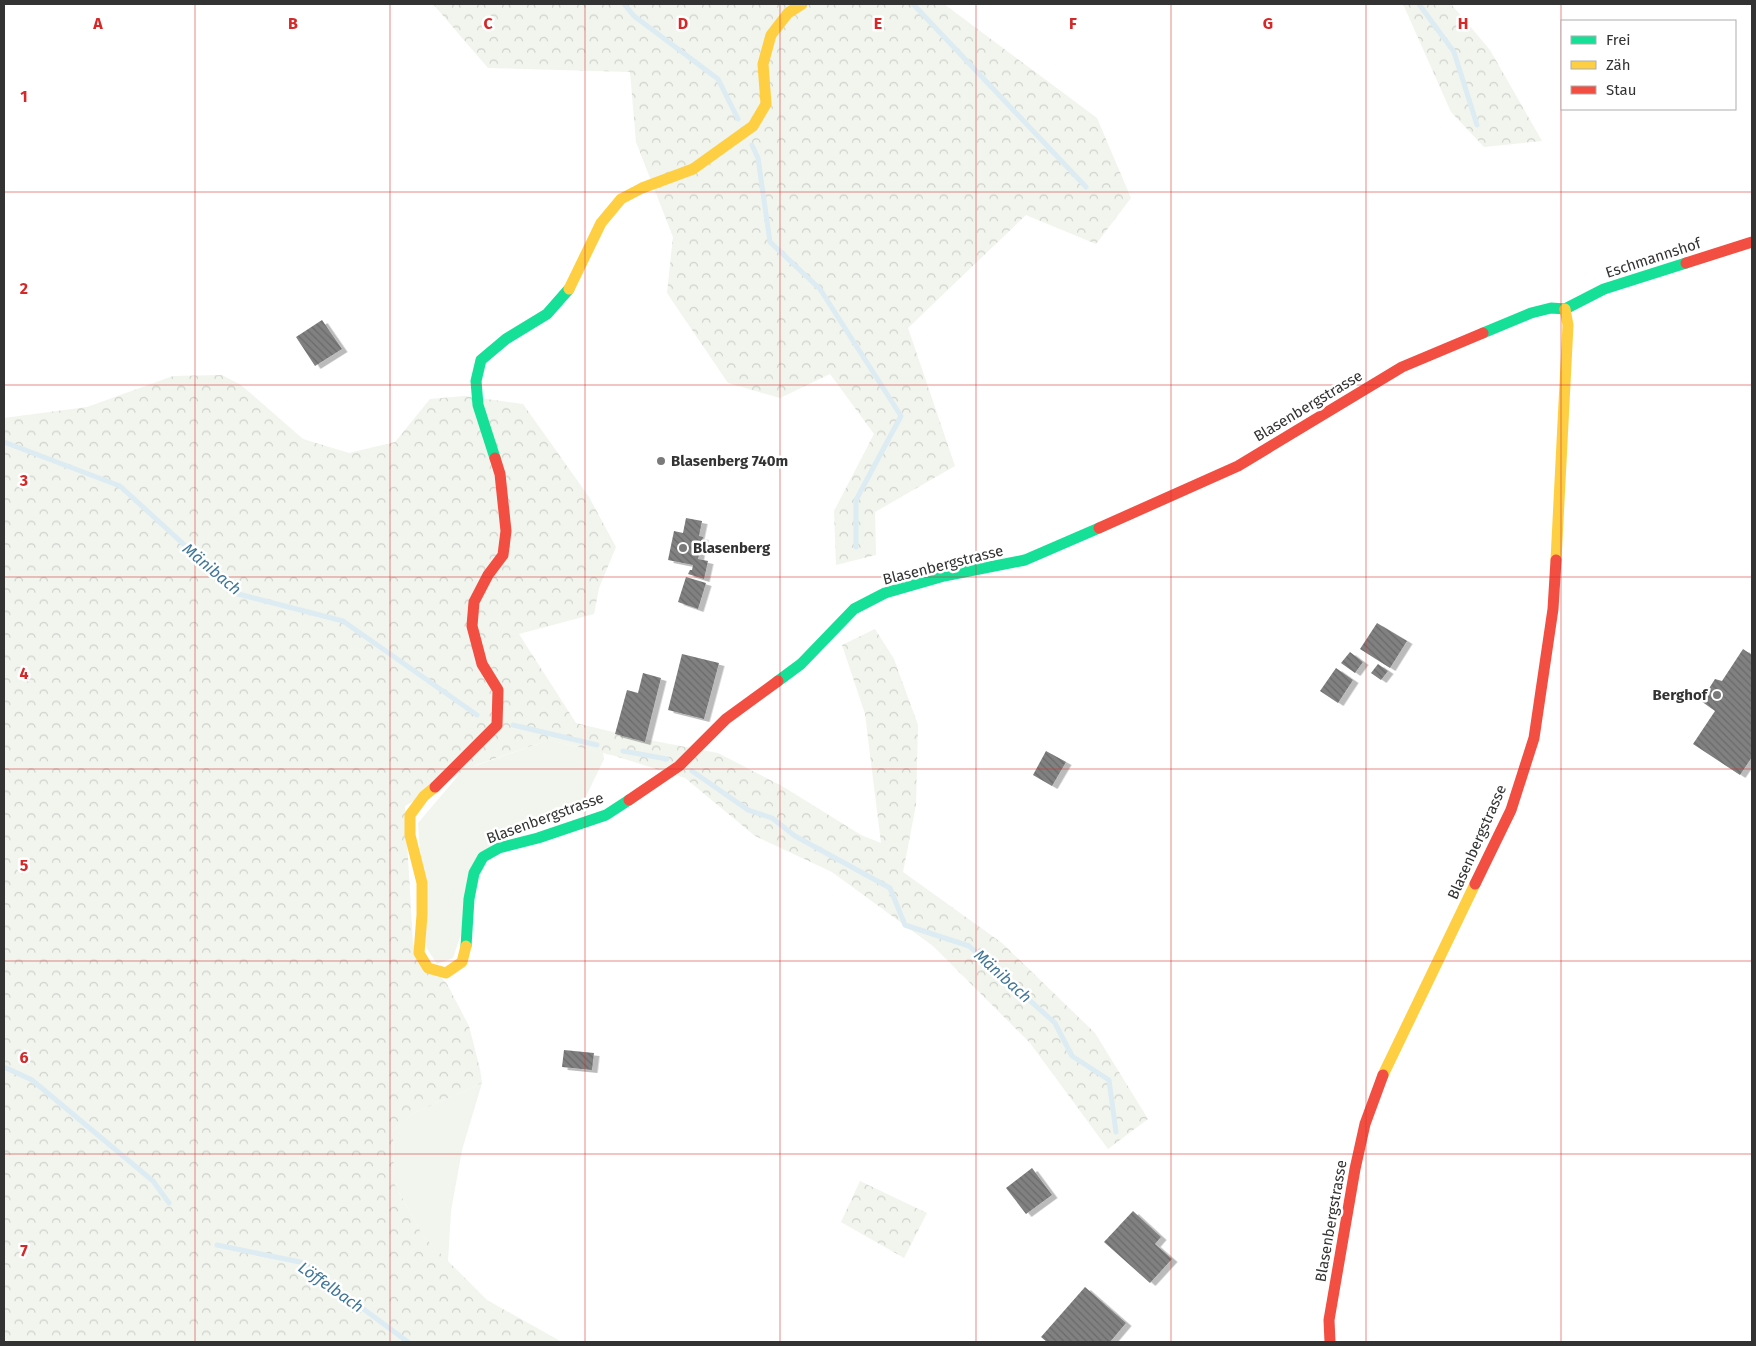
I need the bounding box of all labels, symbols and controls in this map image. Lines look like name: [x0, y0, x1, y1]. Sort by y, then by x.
text: A: [92, 14, 103, 33]
text: B: [288, 14, 298, 33]
text: C: [483, 14, 493, 33]
text: D: [678, 14, 688, 33]
text: E: [874, 14, 882, 33]
text: F: [1069, 14, 1077, 33]
text: G: [1263, 14, 1273, 33]
text: H: [1458, 14, 1468, 33]
legend: [1561, 20, 1736, 110]
text: Frei: [1606, 31, 1631, 49]
text: Zäh: [1606, 56, 1631, 74]
text: Stau: [1606, 81, 1636, 99]
text: 1: [20, 87, 28, 106]
street label: Eschmannshof: [1603, 234, 1704, 282]
text: 2: [20, 279, 28, 298]
street label: Blasenbergstrasse: [1250, 366, 1366, 446]
place label: Blasenberg 740m: [671, 452, 788, 470]
marker: Blasenberg 740m: [655, 455, 667, 467]
text: 3: [19, 471, 28, 490]
water label: Mänibach: [179, 539, 245, 599]
place label: Blasenberg: [693, 539, 771, 557]
street label: Blasenbergstrasse: [881, 541, 1005, 589]
marker: Blasenberg: [677, 542, 689, 554]
text: 4: [19, 664, 29, 683]
place label: Berghof: [1653, 686, 1709, 704]
marker: Berghof: [1711, 689, 1723, 701]
street label: Blasenbergstrasse: [1444, 782, 1510, 902]
street label: Blasenbergstrasse: [484, 788, 606, 848]
text: 5: [20, 856, 29, 875]
water label: Mänibach: [970, 945, 1036, 1007]
text: 6: [19, 1048, 29, 1067]
street label: Blasenbergstrasse: [1311, 1159, 1351, 1283]
text: 7: [20, 1241, 28, 1260]
water label: Löffelbach: [295, 1258, 367, 1316]

